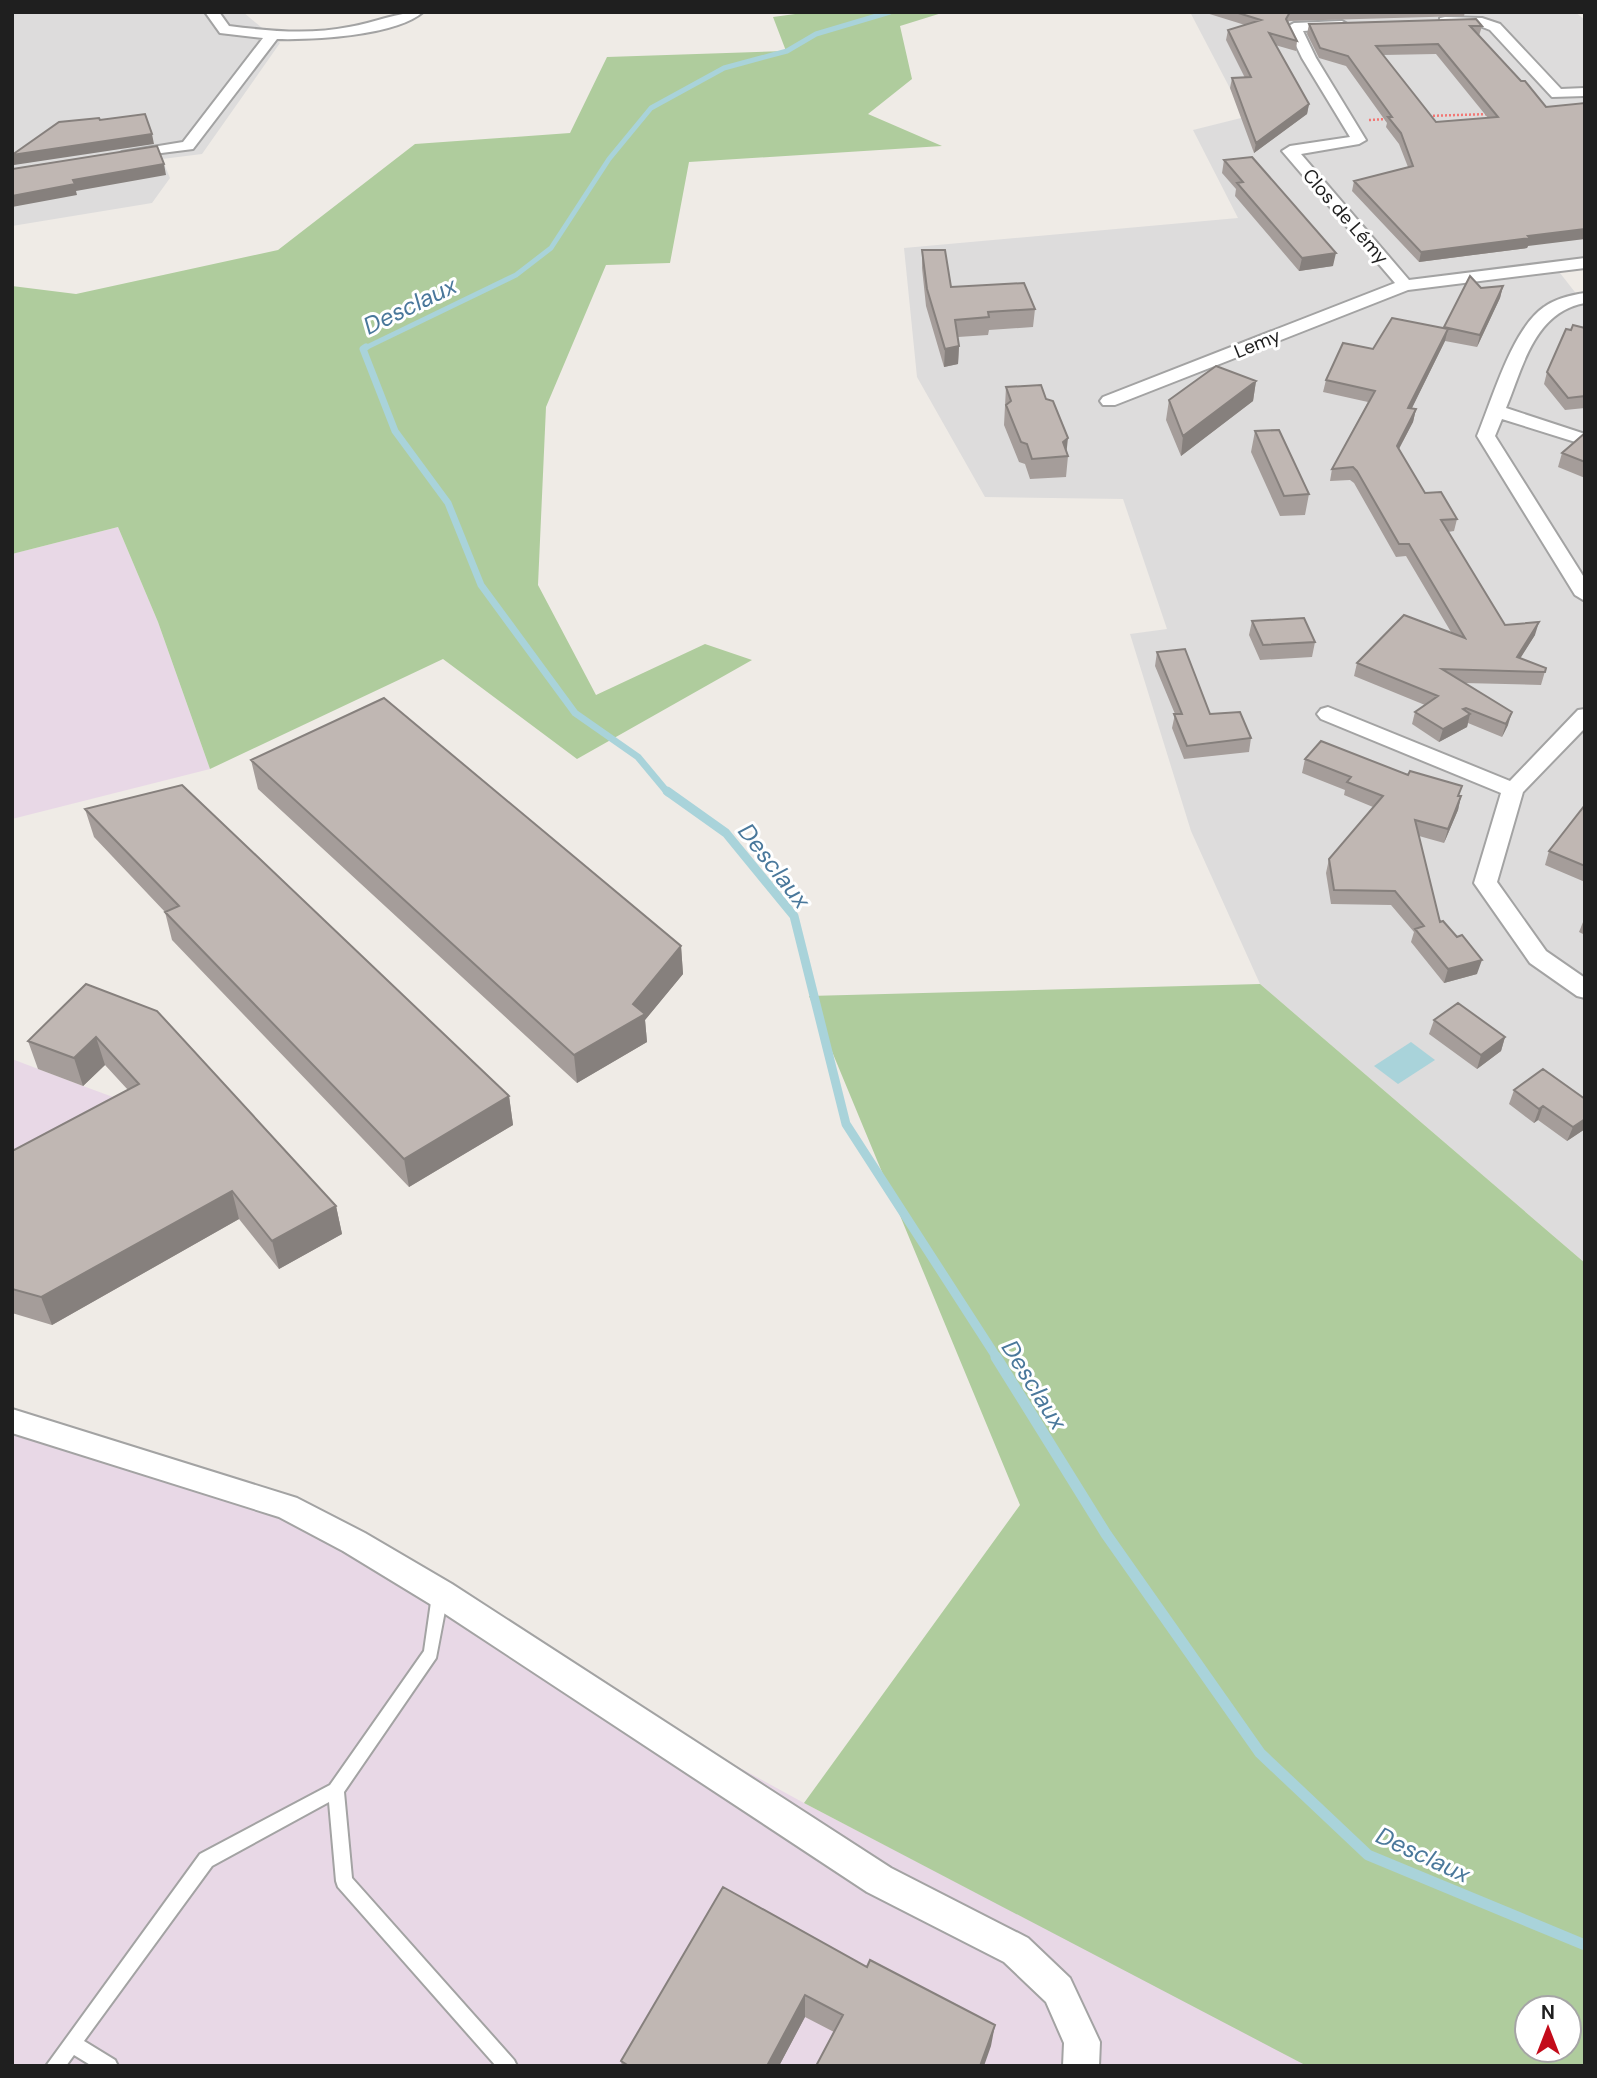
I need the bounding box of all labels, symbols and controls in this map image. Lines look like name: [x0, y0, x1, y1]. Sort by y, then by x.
street label: Clos de Lémy: [1297, 163, 1394, 270]
water label: Desclaux: [358, 269, 463, 341]
street label: Lemy: [1230, 323, 1284, 364]
water label: Desclaux: [731, 817, 818, 916]
water label: Desclaux: [995, 1334, 1075, 1436]
water label: Desclaux: [1371, 1819, 1476, 1890]
north arrow: [1513, 1994, 1583, 2064]
text: N: [1541, 2000, 1555, 2025]

